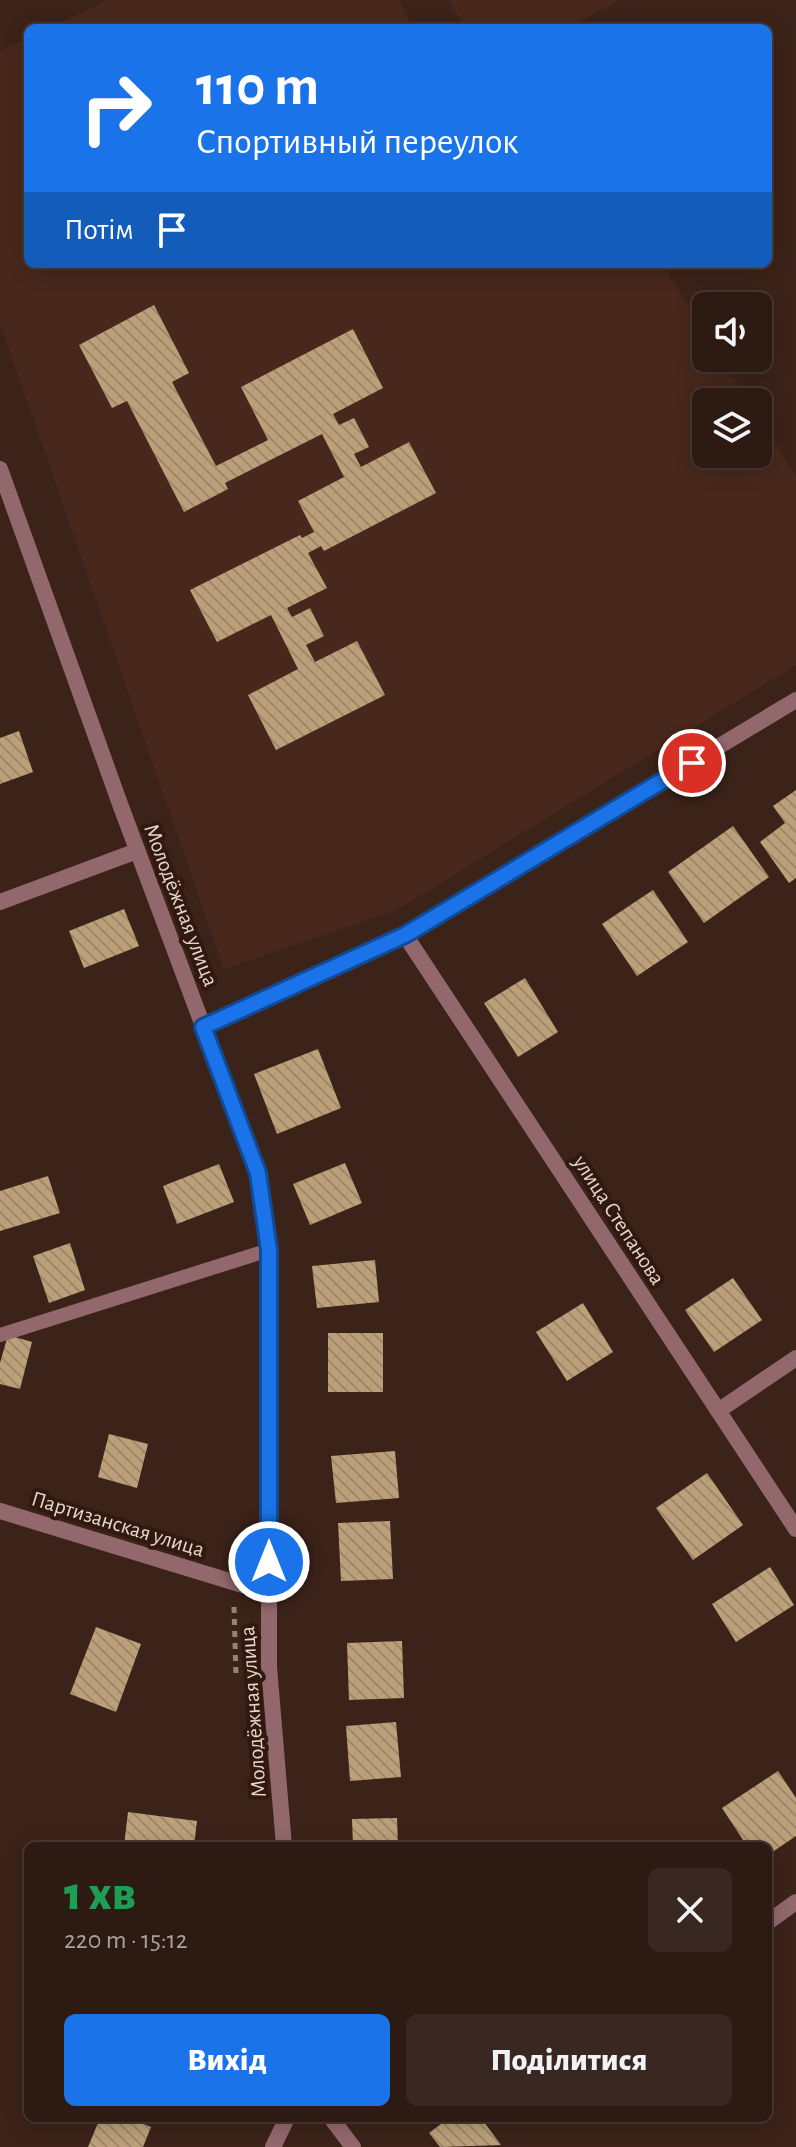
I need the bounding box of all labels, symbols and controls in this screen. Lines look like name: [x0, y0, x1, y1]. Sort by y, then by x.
icon: right: [64, 56, 168, 160]
text: 110 m: [196, 59, 319, 115]
text: Спортивный переулок: [196, 124, 519, 160]
icon: arrive: [150, 208, 194, 252]
text: Потім: [64, 215, 134, 245]
map controls: [692, 292, 772, 468]
button: sound: [692, 292, 772, 372]
button: layers: [692, 388, 772, 468]
pin: [658, 729, 726, 797]
icon: arrive: [670, 741, 714, 785]
street label: Молодёжная улица: [140, 821, 222, 989]
street label: улица Степанова: [569, 1150, 669, 1289]
street label: Партизанская улица: [29, 1487, 207, 1561]
position arrow: [227, 1520, 311, 1604]
street label: Молодёжная улица: [236, 1625, 270, 1799]
button: close: [648, 1868, 732, 1952]
text: 1 хв: [64, 1871, 136, 1919]
text: 220 m · 15:12: [64, 1927, 188, 1953]
button: Вихід: [64, 2014, 390, 2106]
button: Поділитися: [406, 2014, 732, 2106]

